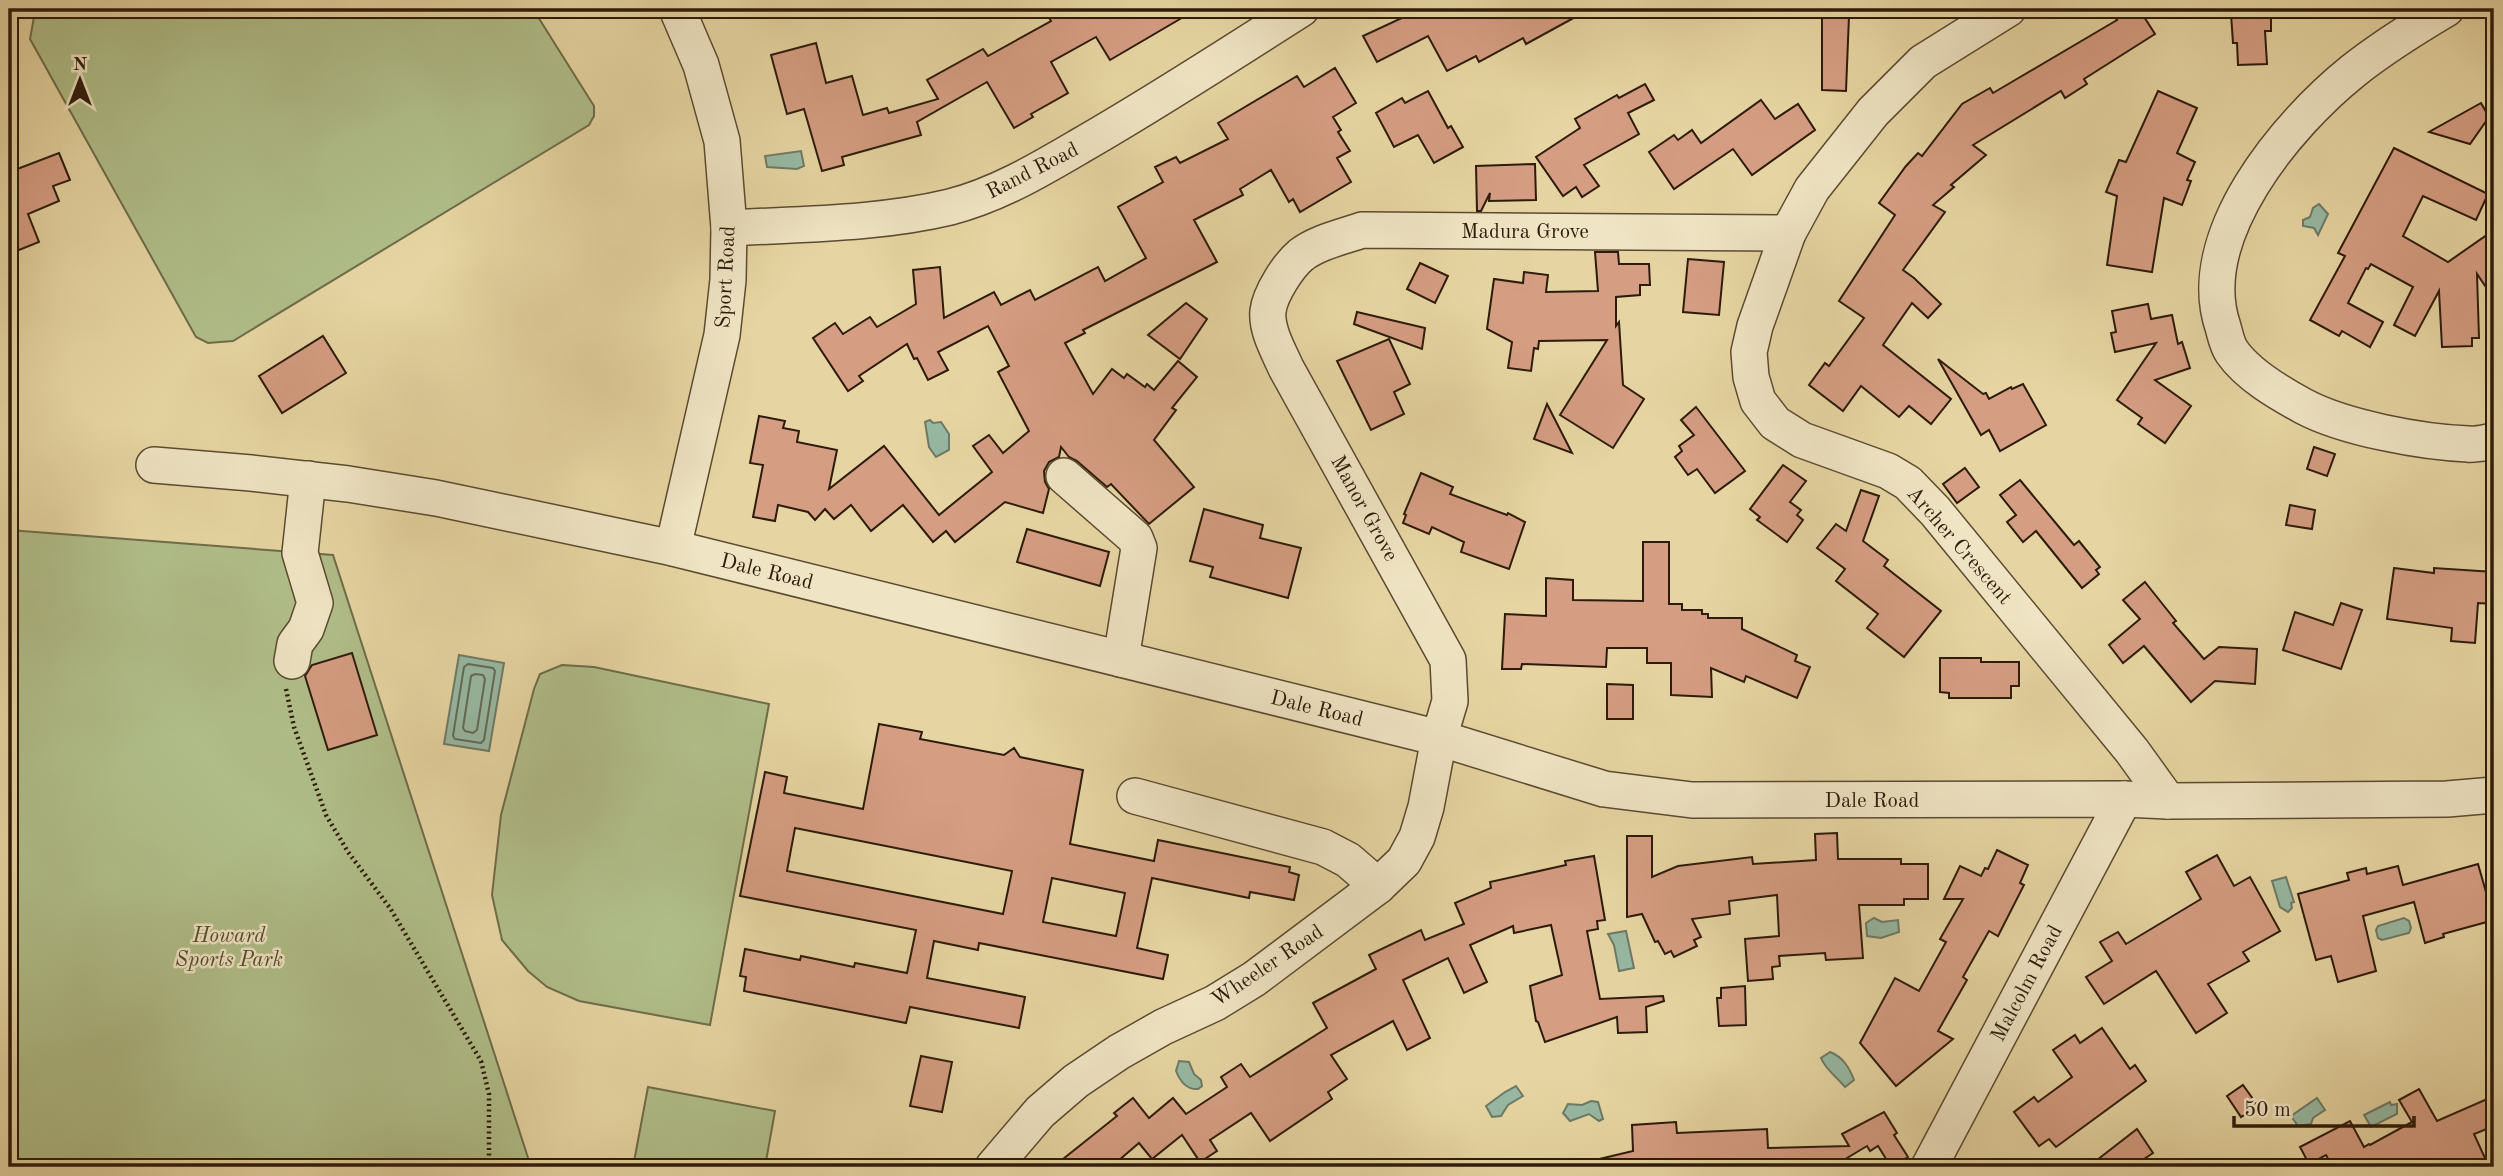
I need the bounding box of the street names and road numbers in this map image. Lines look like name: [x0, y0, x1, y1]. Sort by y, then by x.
street label: Rand Road: [983, 139, 1082, 203]
street label: Madura Grove: [1461, 222, 1589, 243]
street label: Sport Road: [713, 225, 740, 329]
street label: Manor Grove: [1326, 452, 1401, 565]
street label: Archer Crescent: [1902, 483, 2015, 609]
street label: Dale Road: [718, 551, 815, 594]
street label: Dale Road: [1268, 688, 1365, 731]
street label: Dale Road: [1825, 791, 1919, 812]
street label: Wheeler Road: [1208, 921, 1328, 1011]
street label: Malcolm Road: [1988, 922, 2067, 1045]

